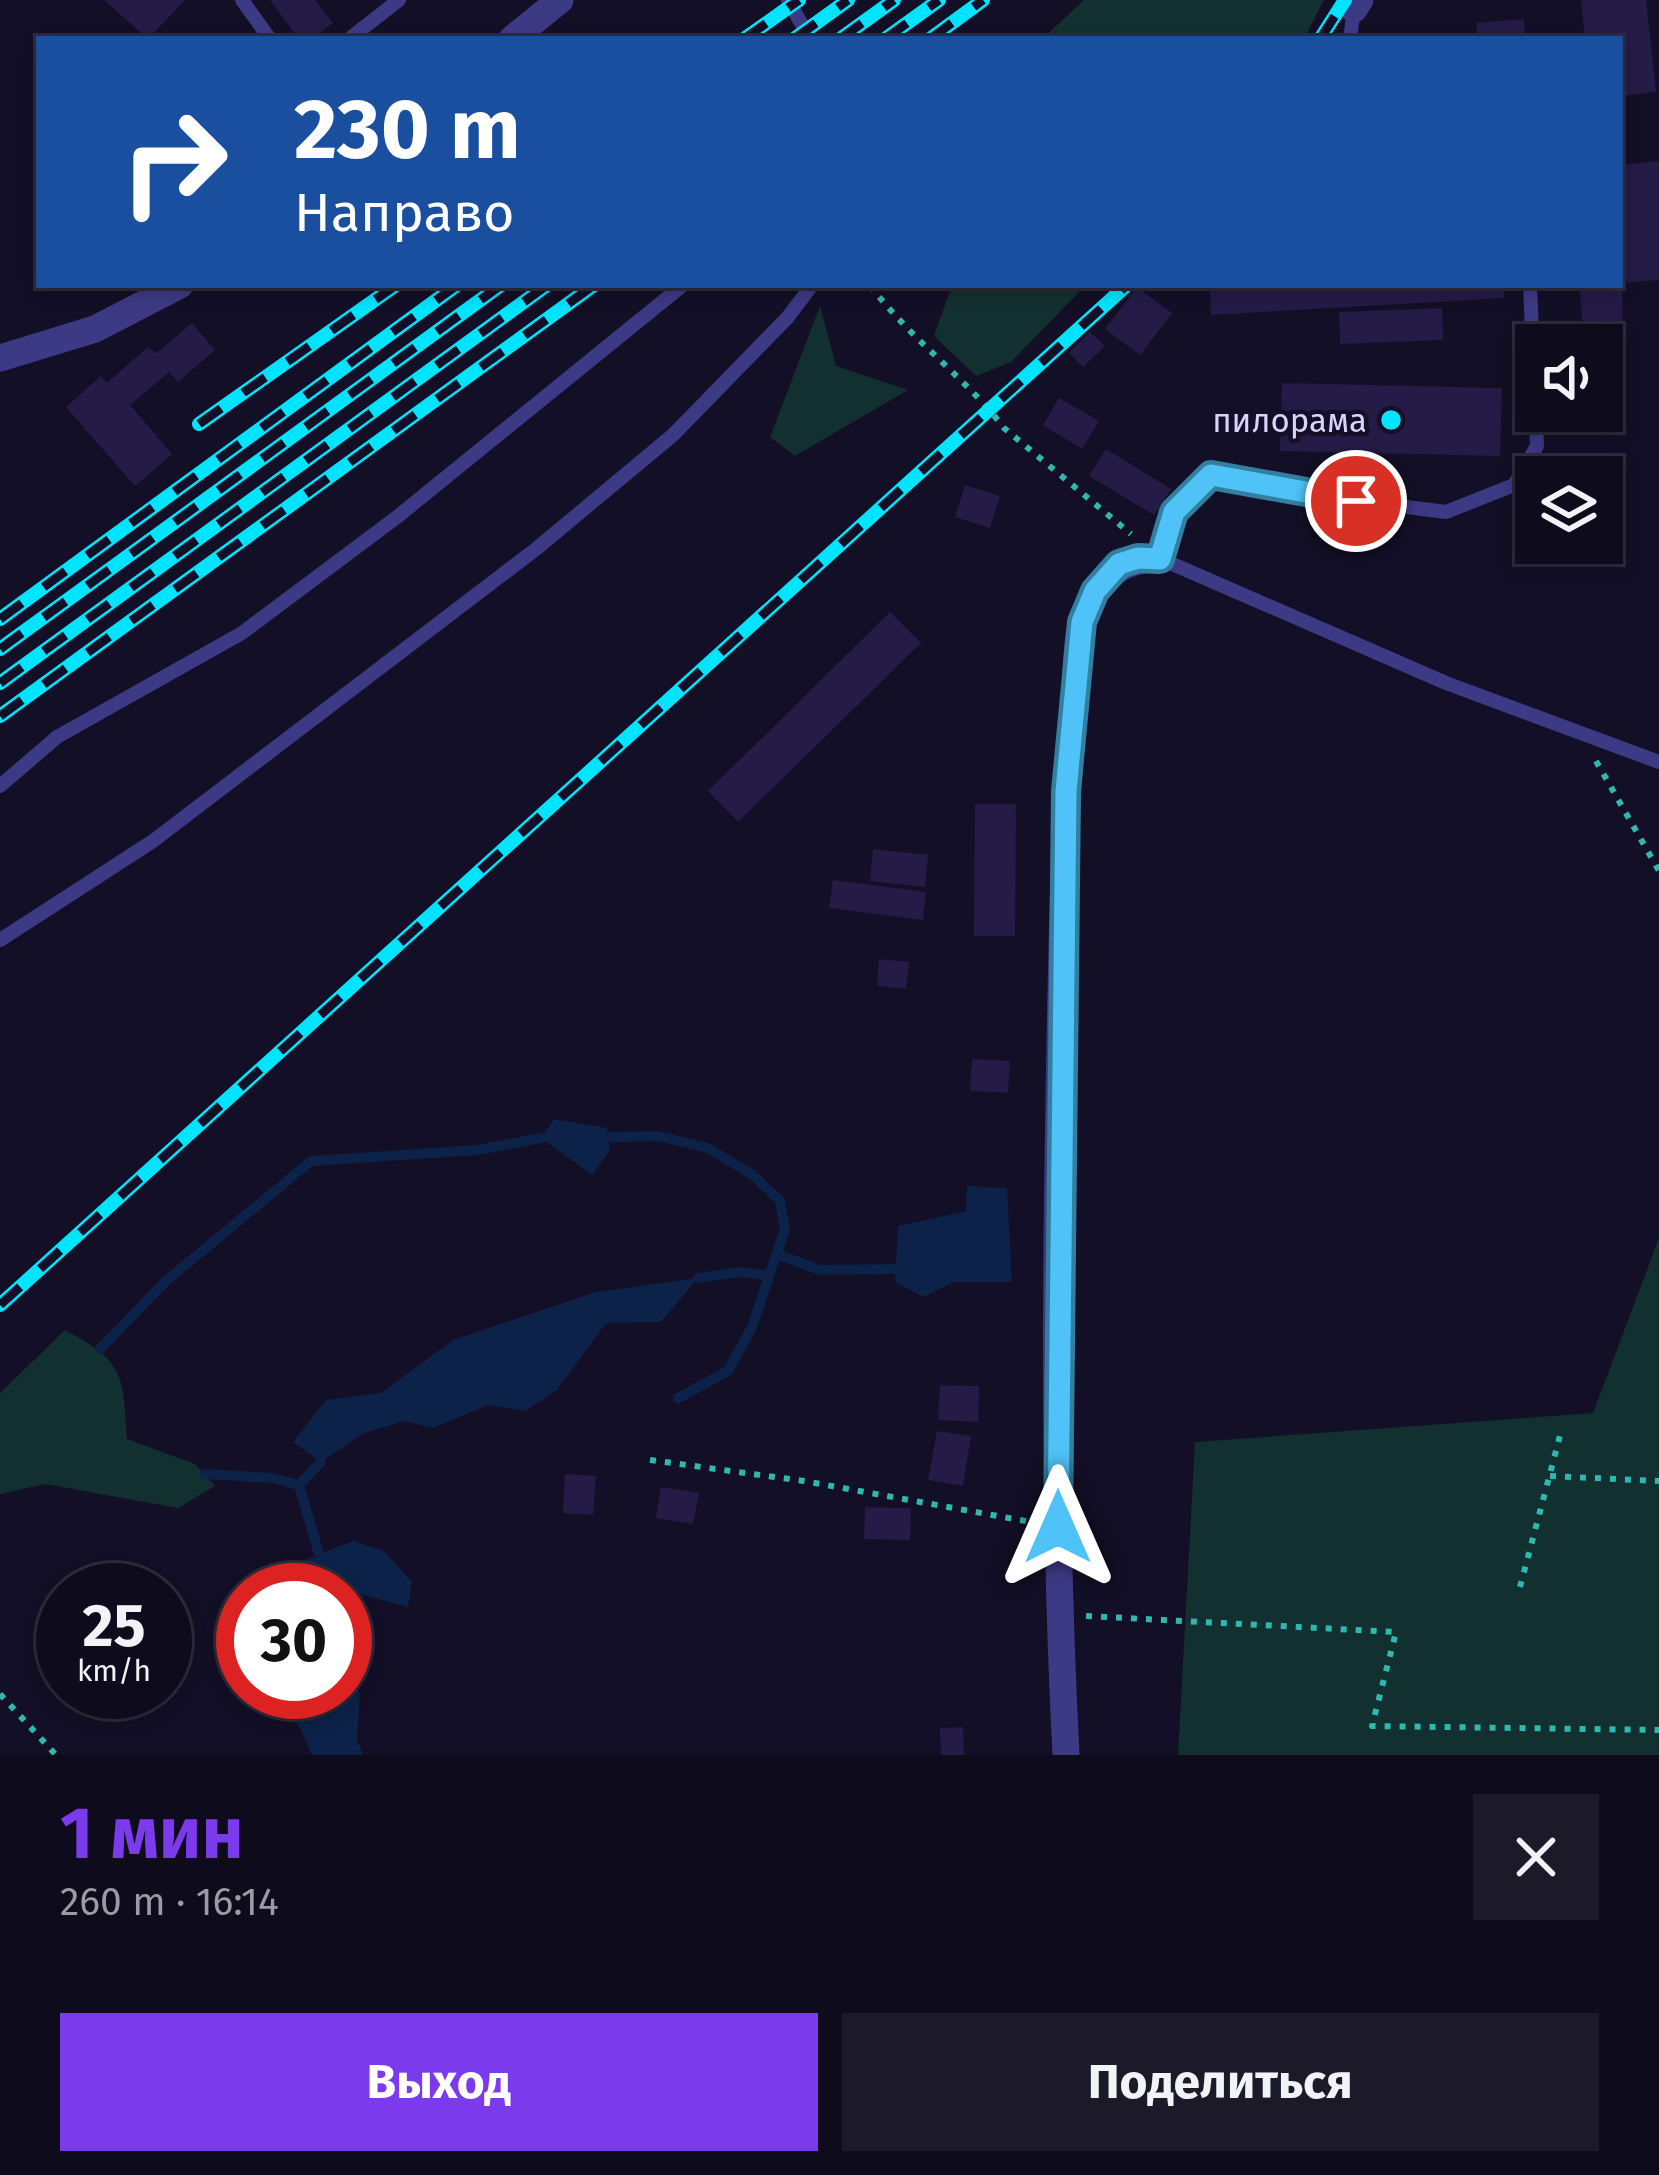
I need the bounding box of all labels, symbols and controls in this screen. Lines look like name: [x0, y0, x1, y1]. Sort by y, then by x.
text: 230 m: [294, 79, 521, 180]
icon: right: [96, 84, 252, 240]
text: Направо: [294, 181, 515, 245]
map controls: [1515, 324, 1623, 564]
button: sound: [1515, 324, 1623, 432]
place label: пилорама: [1212, 401, 1367, 441]
marker: пилорама: [1378, 407, 1404, 433]
pin: [1305, 450, 1407, 552]
button: layers: [1515, 456, 1623, 564]
icon: arrive: [1323, 468, 1389, 534]
position arrow: [995, 1464, 1121, 1590]
speed limit sign: 30: [216, 1563, 372, 1719]
text: 25: [82, 1590, 146, 1662]
text: km/h: [77, 1653, 151, 1689]
text: 1 мин: [60, 1791, 244, 1877]
button: close: [1473, 1794, 1599, 1920]
text: 260 m · 16:14: [60, 1879, 279, 1925]
button: Выход: [60, 2013, 818, 2151]
button: Поделиться: [842, 2013, 1599, 2151]

